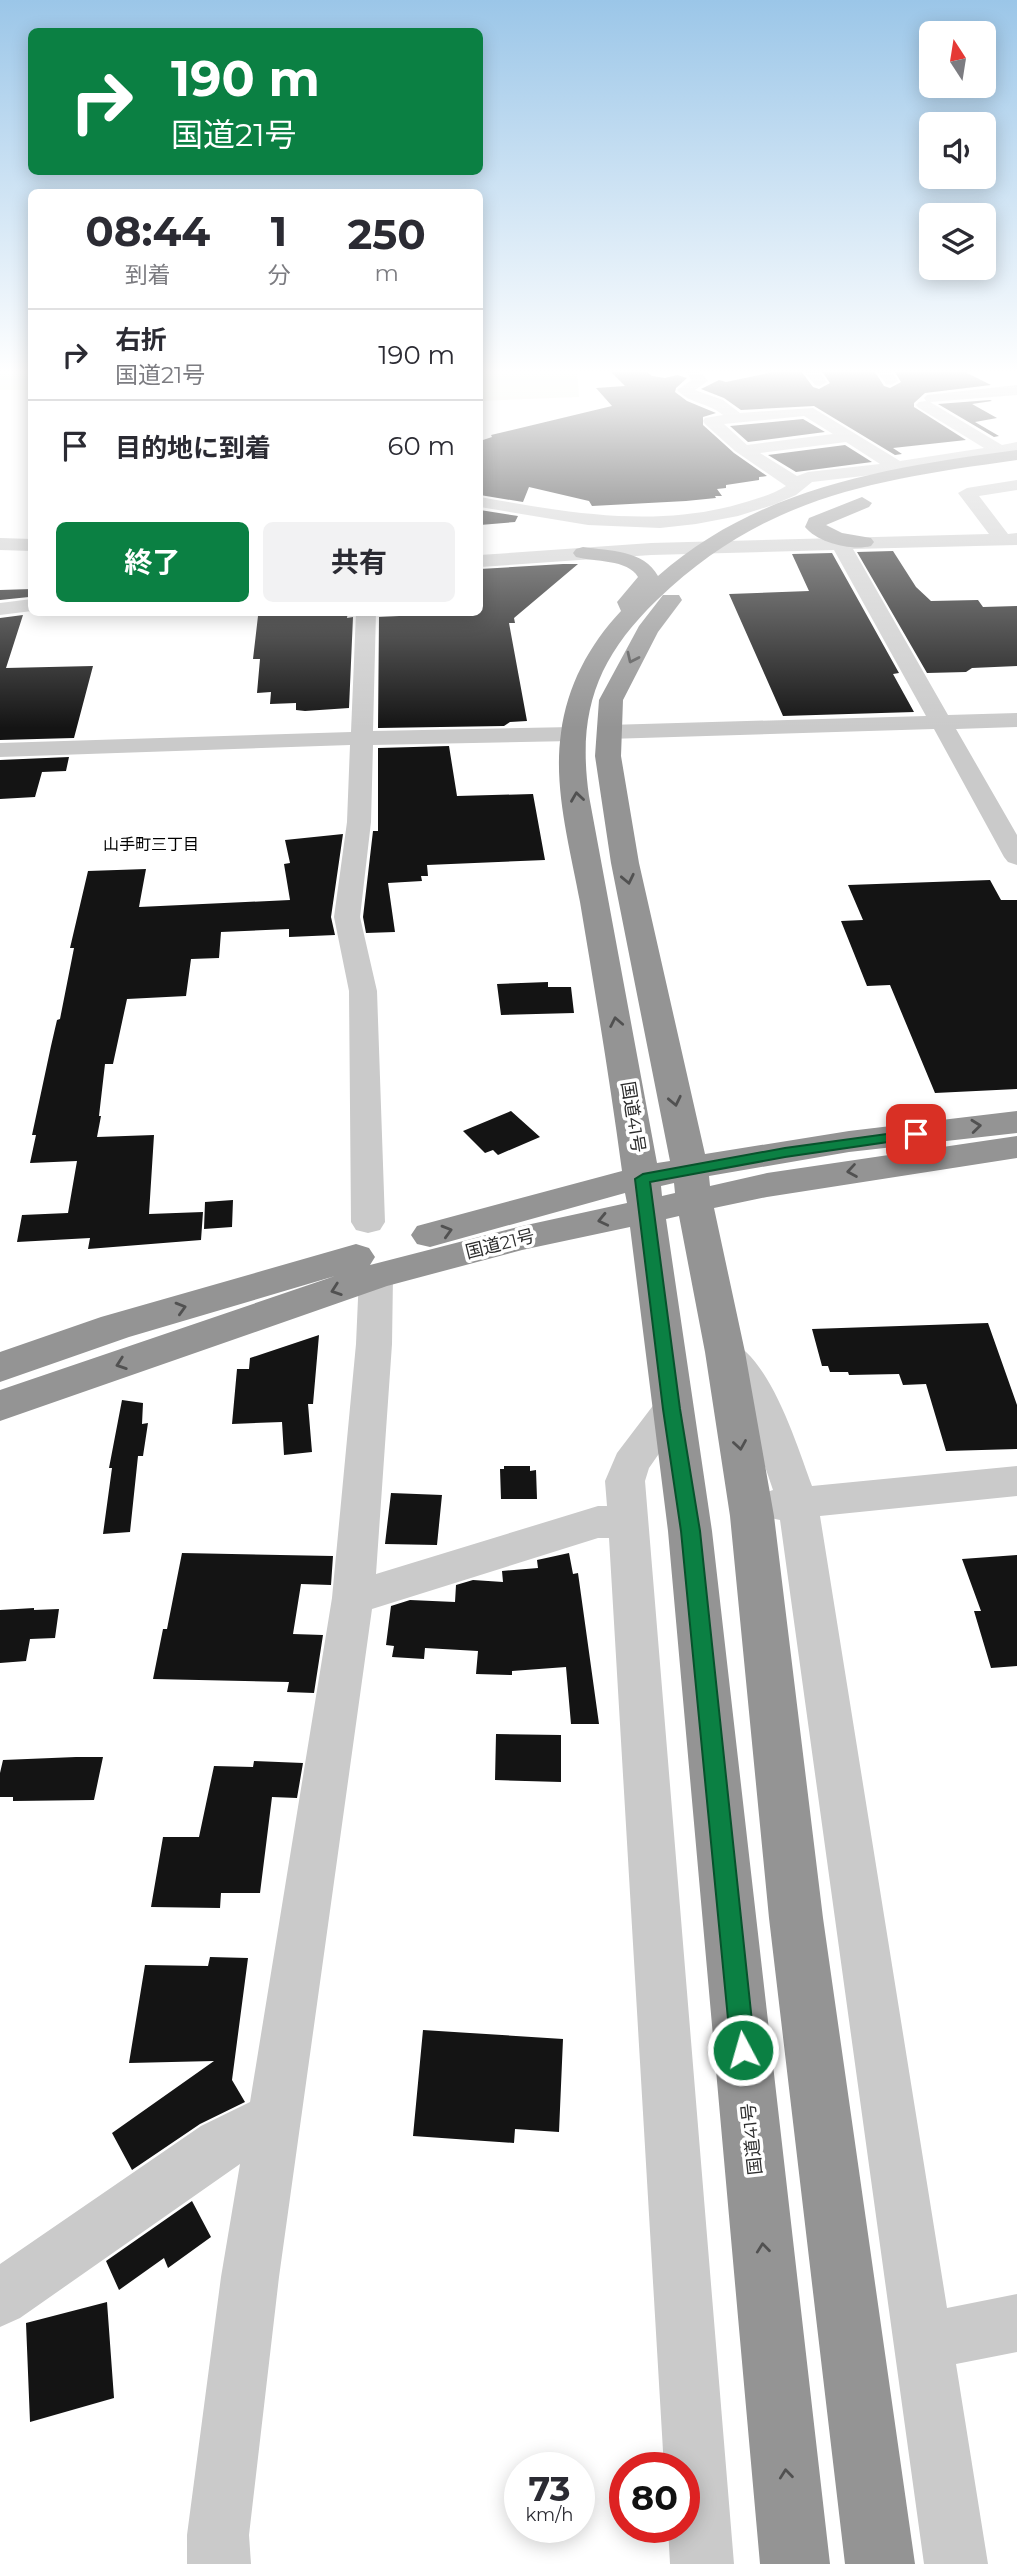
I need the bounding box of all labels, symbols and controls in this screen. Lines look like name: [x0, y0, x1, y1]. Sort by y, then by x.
north arrow: [919, 21, 996, 98]
map controls: [919, 21, 996, 280]
text: 190 m: [171, 49, 320, 108]
icon: right: [56, 56, 147, 147]
button: sound: [919, 112, 996, 189]
text: 国道21号: [171, 115, 297, 154]
button: layers: [919, 203, 996, 280]
text: 08:44: [85, 205, 210, 257]
text: 1: [271, 205, 287, 257]
text: 250: [348, 208, 426, 260]
text: m: [374, 259, 399, 287]
text: 到着: [125, 261, 171, 289]
text: 分: [267, 261, 290, 289]
text: 右折: [115, 324, 167, 356]
icon: right: [56, 336, 94, 374]
text: 190 m: [378, 339, 455, 371]
text: 国道21号: [115, 361, 205, 389]
icon: arrive: [56, 427, 94, 465]
text: 60 m: [388, 430, 455, 462]
text: 目的地に到着: [115, 432, 271, 464]
button: 終了: [56, 522, 249, 602]
button: 共有: [263, 522, 455, 602]
one-way arrow: [626, 651, 640, 663]
one-way arrow: [570, 792, 585, 803]
district label: 山手町三丁目: [103, 835, 199, 854]
one-way arrow: [619, 873, 634, 885]
one-way arrow: [609, 1016, 624, 1028]
street label: 国道41号: [617, 1080, 649, 1154]
one-way arrow: [667, 1095, 682, 1107]
pin: [886, 1104, 946, 1164]
icon: arrive: [897, 1115, 935, 1153]
one-way arrow: [970, 1119, 982, 1134]
one-way arrow: [847, 1163, 858, 1178]
one-way arrow: [597, 1211, 609, 1226]
one-way arrow: [441, 1224, 453, 1239]
street label: 国道21号: [463, 1225, 537, 1263]
one-way arrow: [330, 1282, 342, 1296]
one-way arrow: [175, 1301, 187, 1316]
one-way arrow: [115, 1356, 127, 1370]
one-way arrow: [732, 1439, 747, 1451]
position arrow: [706, 2013, 780, 2087]
street label: 国道41号: [737, 2102, 767, 2176]
one-way arrow: [756, 2242, 771, 2253]
speed limit sign: 80: [609, 2452, 700, 2543]
text: 73: [528, 2467, 571, 2510]
one-way arrow: [778, 2468, 793, 2480]
text: km/h: [525, 2504, 574, 2526]

